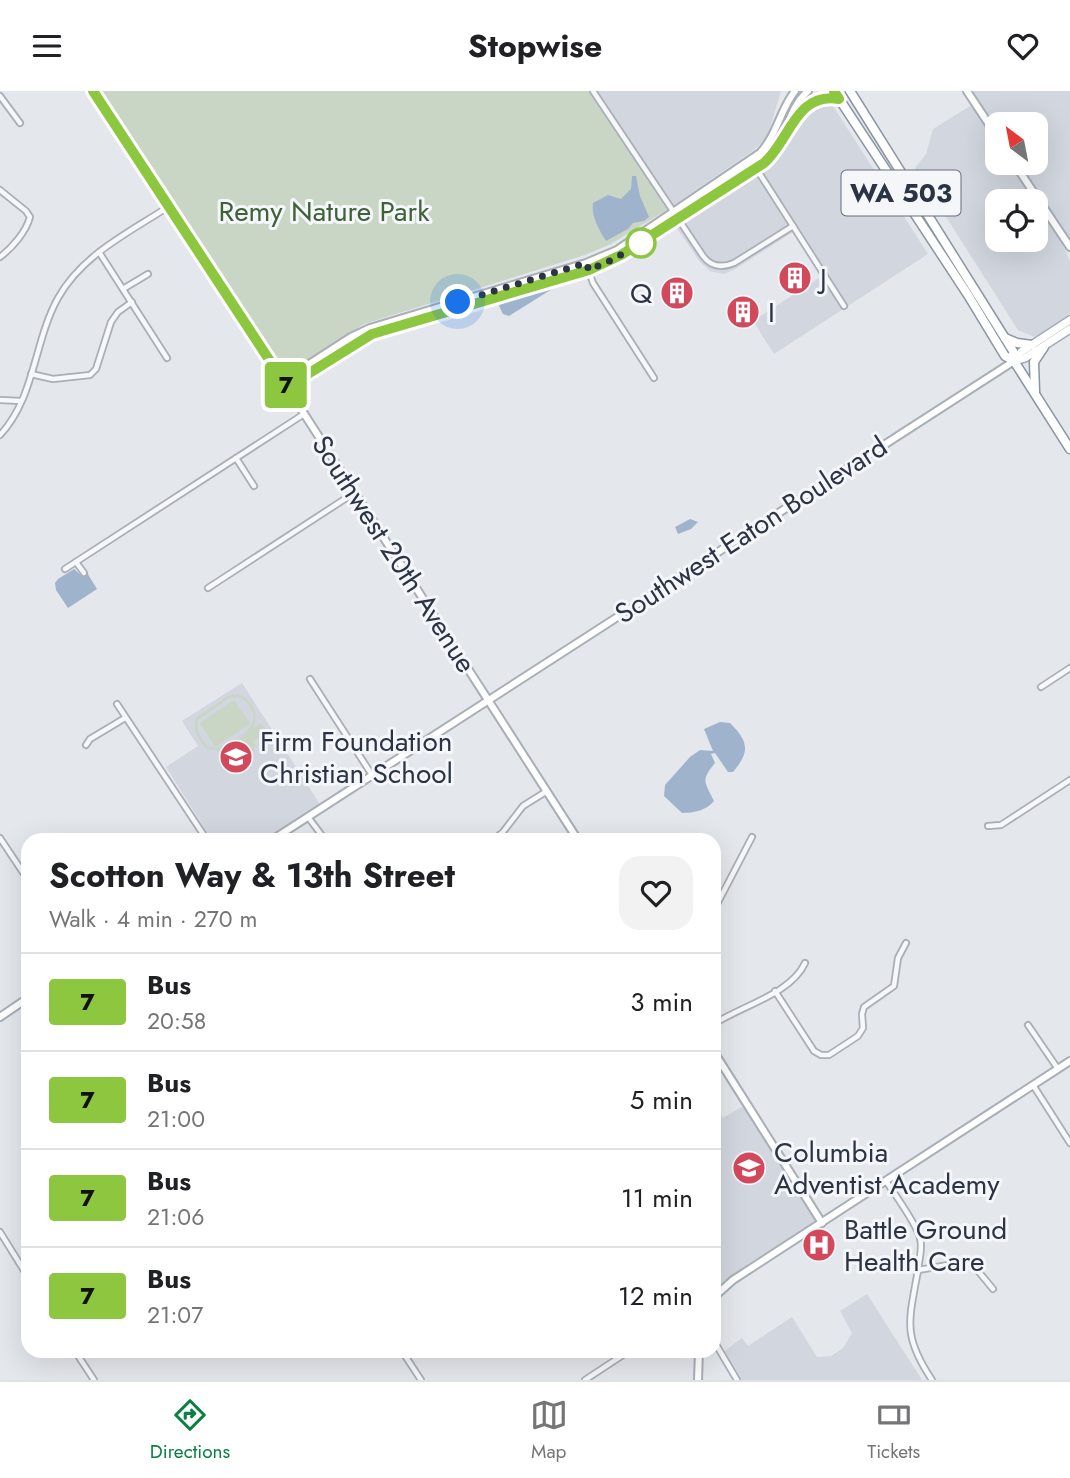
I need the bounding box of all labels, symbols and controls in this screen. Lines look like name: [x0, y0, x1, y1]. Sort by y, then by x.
text: Stopwise: [468, 23, 602, 69]
icon: menu: [28, 27, 66, 65]
icon: heart: [1004, 27, 1042, 65]
north arrow: [985, 112, 1048, 175]
map controls: [985, 112, 1048, 252]
road number: WA 503: [842, 171, 960, 215]
button: locate: [985, 189, 1048, 252]
park label: Remy Nature Park: [218, 191, 430, 232]
unlabelled marker: [626, 228, 656, 258]
place label: J: [816, 258, 827, 299]
building icon: J: [776, 259, 814, 297]
place label: Q: [630, 273, 653, 314]
building icon: Q: [658, 274, 696, 312]
your location: [440, 284, 475, 319]
place label: I: [768, 292, 775, 333]
building icon: I: [724, 293, 762, 331]
line badge: 7: [263, 362, 309, 408]
text: 7: [279, 367, 293, 402]
street label: Southwest Eaton Boulevard: [607, 426, 895, 634]
street label: Southwest 20th Avenue: [302, 427, 486, 681]
place label: Firm Foundation Christian School: [260, 721, 453, 794]
school or university icon: Firm Foundation Christian School: [217, 738, 255, 776]
text: Scotton Way & 13th Street: [49, 852, 455, 899]
button: heart: [619, 856, 693, 930]
text: Walk · 4 min · 270 m: [49, 902, 257, 936]
text: Bus: [147, 966, 191, 1004]
text: 3 min: [630, 983, 693, 1021]
text: 7: [80, 984, 95, 1019]
text: 20:58: [147, 1004, 206, 1038]
text: Bus: [147, 1064, 191, 1102]
text: 5 min: [630, 1081, 693, 1119]
text: 7: [80, 1082, 95, 1117]
text: 21:00: [147, 1102, 205, 1136]
place label: Columbia Adventist Academy: [774, 1132, 1000, 1205]
school or university icon: Columbia Adventist Academy: [730, 1149, 768, 1187]
text: Bus: [147, 1162, 191, 1200]
text: 11 min: [621, 1179, 693, 1217]
text: 7: [80, 1180, 95, 1215]
text: 21:06: [147, 1200, 204, 1234]
place label: Battle Ground Health Care: [844, 1209, 1007, 1282]
hospital icon: Battle Ground Health Care: [800, 1226, 838, 1264]
text: Bus: [147, 1260, 191, 1298]
text: 12 min: [618, 1277, 693, 1315]
text: 7: [80, 1278, 95, 1313]
text: 21:07: [147, 1298, 203, 1332]
tab: Directions: [150, 1396, 230, 1465]
tab: Map: [530, 1396, 568, 1465]
tab: Tickets: [867, 1396, 920, 1465]

